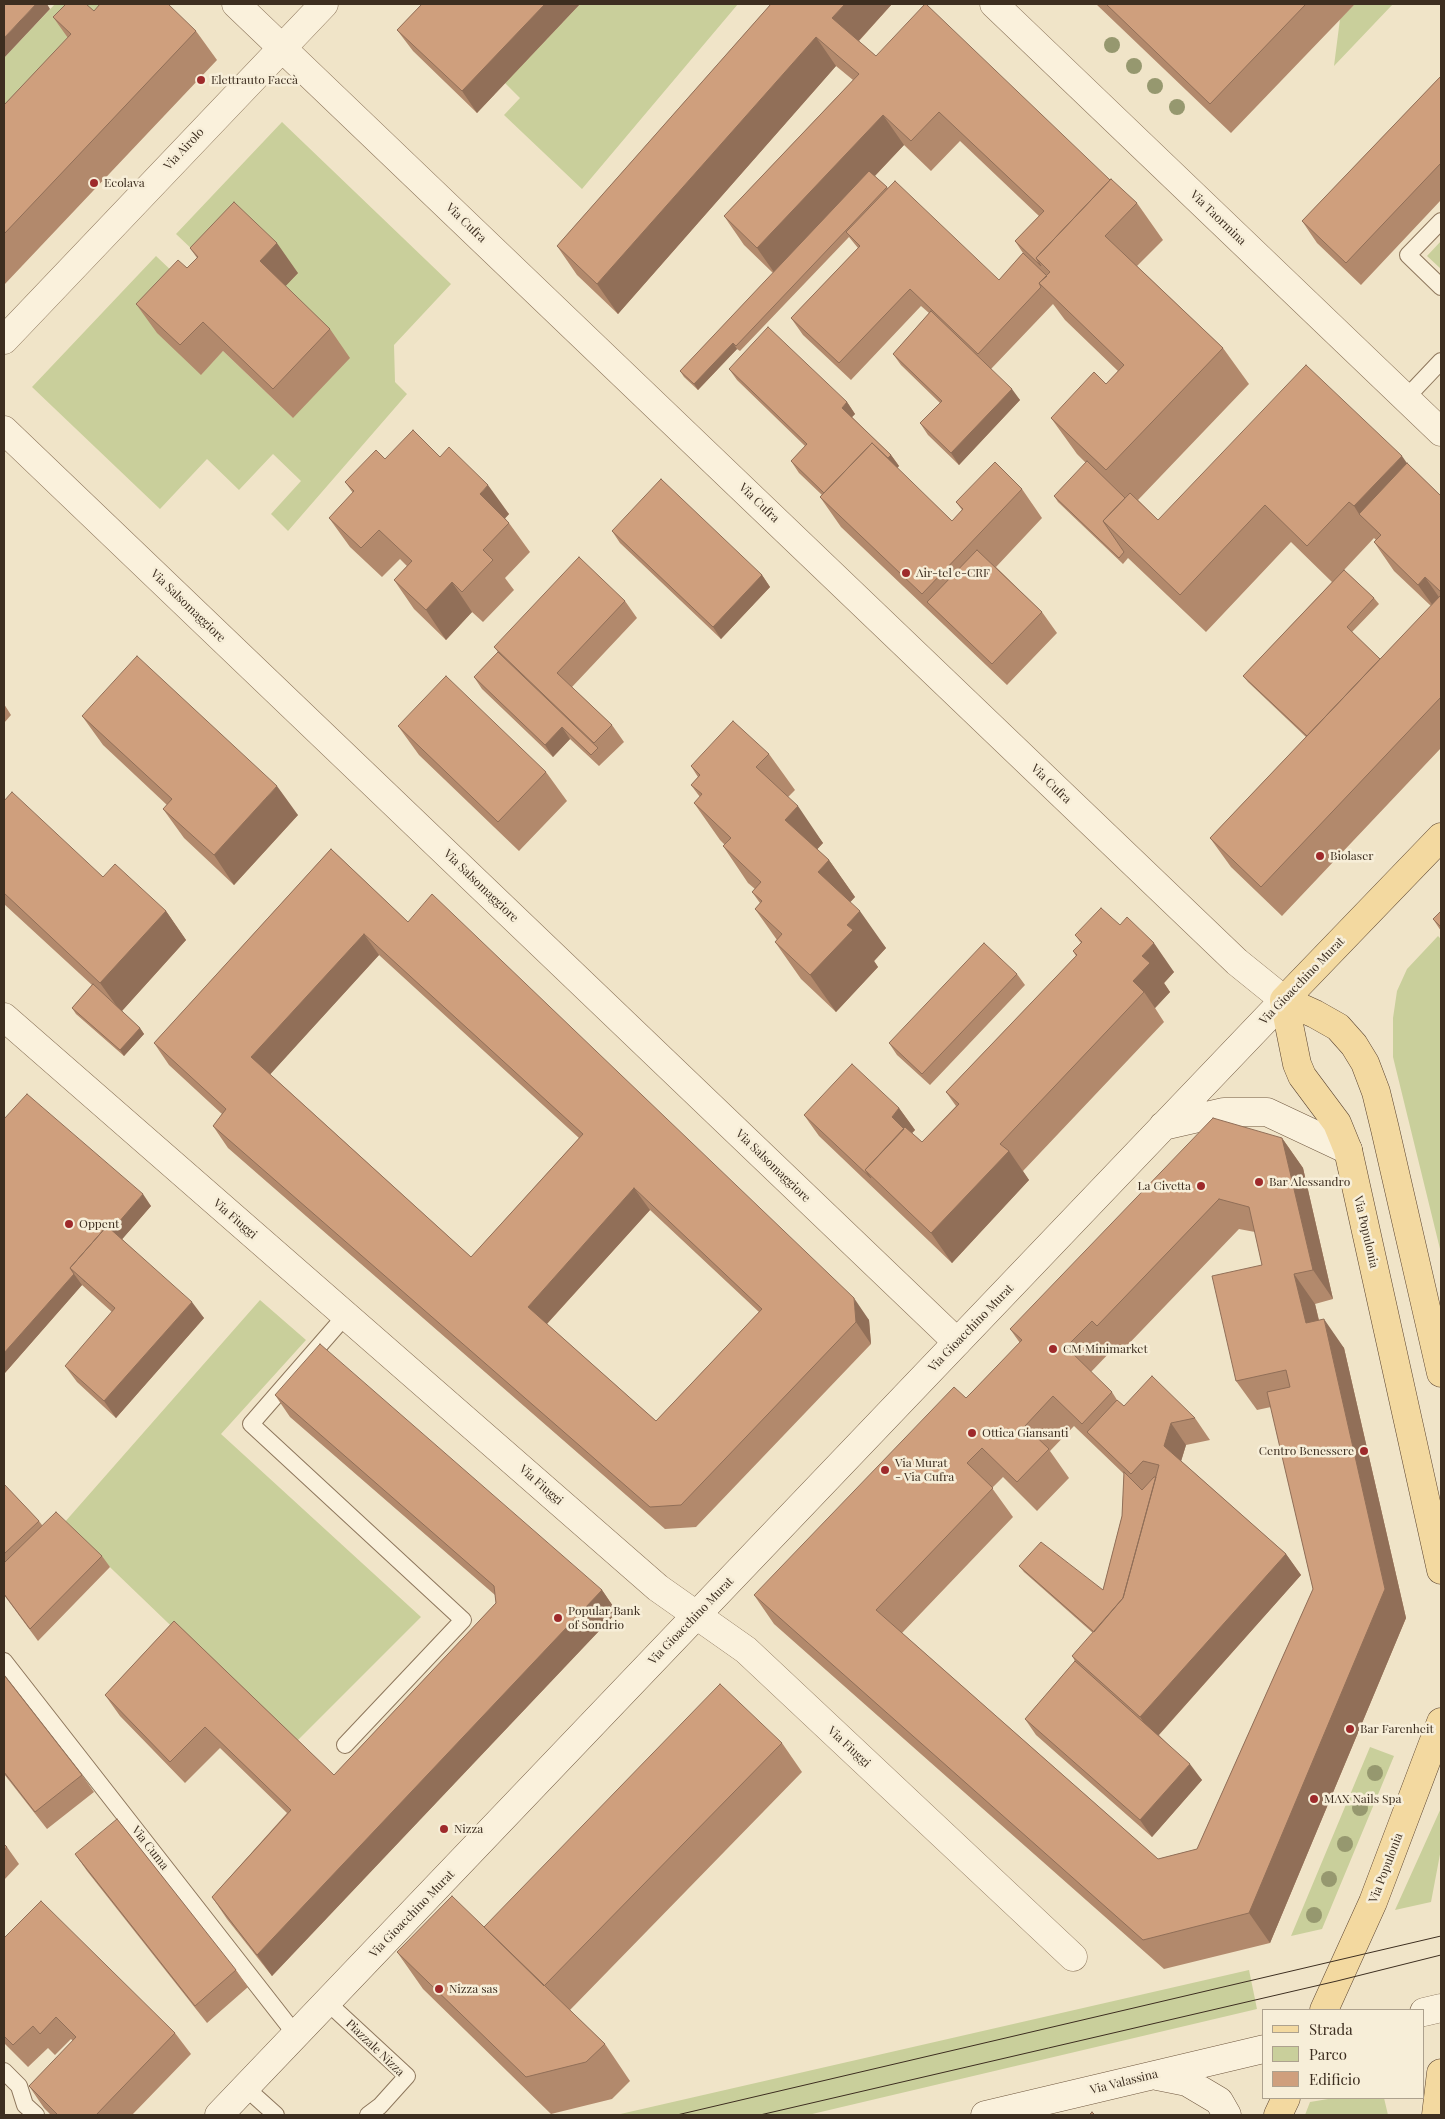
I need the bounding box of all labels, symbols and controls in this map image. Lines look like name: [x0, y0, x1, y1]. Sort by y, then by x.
place label: Elettrauto Faccà: [211, 73, 298, 87]
marker: Elettrauto Faccà: [195, 74, 207, 86]
street label: Via Airolo: [161, 125, 207, 173]
place label: Ecolava: [104, 176, 145, 190]
marker: Ecolava: [88, 177, 100, 189]
street label: Via Taormina: [1187, 188, 1249, 248]
street label: Via Cufra: [443, 200, 489, 246]
street label: Via Cufra: [736, 480, 782, 526]
place label: Air-tel e-CRF: [916, 566, 990, 580]
street label: Via Salsomaggiore: [148, 567, 228, 645]
marker: Air-tel e-CRF: [900, 567, 912, 579]
street label: Via Cufra: [1028, 761, 1074, 807]
street label: Via Salsomaggiore: [441, 847, 521, 925]
place label: Biolaser: [1330, 849, 1374, 863]
marker: Biolaser: [1314, 850, 1326, 862]
street label: Via Gioacchino Murat: [1257, 934, 1347, 1028]
street label: Via Salsomaggiore: [733, 1127, 813, 1205]
place label: Bar Alessandro: [1269, 1175, 1350, 1189]
marker: Bar Alessandro: [1253, 1176, 1265, 1188]
place label: La Civetta: [1137, 1179, 1191, 1193]
marker: La Civetta: [1195, 1180, 1207, 1192]
street label: Via Populonia: [1351, 1194, 1381, 1270]
street label: Via Fiuggi: [210, 1196, 260, 1242]
place label: Oppent: [79, 1217, 119, 1231]
marker: Oppent: [63, 1218, 75, 1230]
street label: Via Gioacchino Murat: [926, 1281, 1016, 1375]
place label: CM Minimarket: [1063, 1342, 1148, 1356]
marker: CM Minimarket: [1047, 1343, 1059, 1355]
place label: Ottica Giansanti: [982, 1426, 1069, 1440]
marker: Ottica Giansanti: [966, 1427, 978, 1439]
place label: Centro Benessere: [1259, 1444, 1354, 1458]
marker: Centro Benessere: [1358, 1445, 1370, 1457]
place label: Via Murat - Via Cufra: [895, 1456, 954, 1484]
street label: Via Fiuggi: [516, 1462, 566, 1508]
marker: Via Murat - Via Cufra: [879, 1464, 891, 1476]
street label: Via Gioacchino Murat: [646, 1574, 736, 1668]
place label: Popular Bank of Sondrio: [568, 1604, 640, 1632]
marker: Popular Bank of Sondrio: [552, 1612, 564, 1624]
place label: Bar Farenheit: [1360, 1722, 1434, 1736]
marker: Bar Farenheit: [1344, 1723, 1356, 1735]
street label: Via Fiuggi: [825, 1724, 873, 1770]
place label: MAX Nails Spa: [1324, 1792, 1402, 1806]
marker: MAX Nails Spa: [1308, 1793, 1320, 1805]
place label: Nizza: [454, 1822, 483, 1836]
street label: Via Cuma: [128, 1823, 172, 1873]
marker: Nizza: [438, 1823, 450, 1835]
street label: Via Populonia: [1366, 1831, 1406, 1905]
street label: Via Gioacchino Murat: [367, 1867, 457, 1961]
place label: Nizza sas: [449, 1982, 498, 1996]
marker: Nizza sas: [433, 1983, 445, 1995]
legend: [1262, 2009, 1425, 2099]
street label: Piazzale Nizza: [343, 2017, 407, 2079]
text: Strada: [1309, 2019, 1353, 2039]
text: Parco: [1309, 2044, 1347, 2064]
street label: Via Valassina: [1089, 2067, 1159, 2097]
text: Edificio: [1309, 2069, 1360, 2089]

